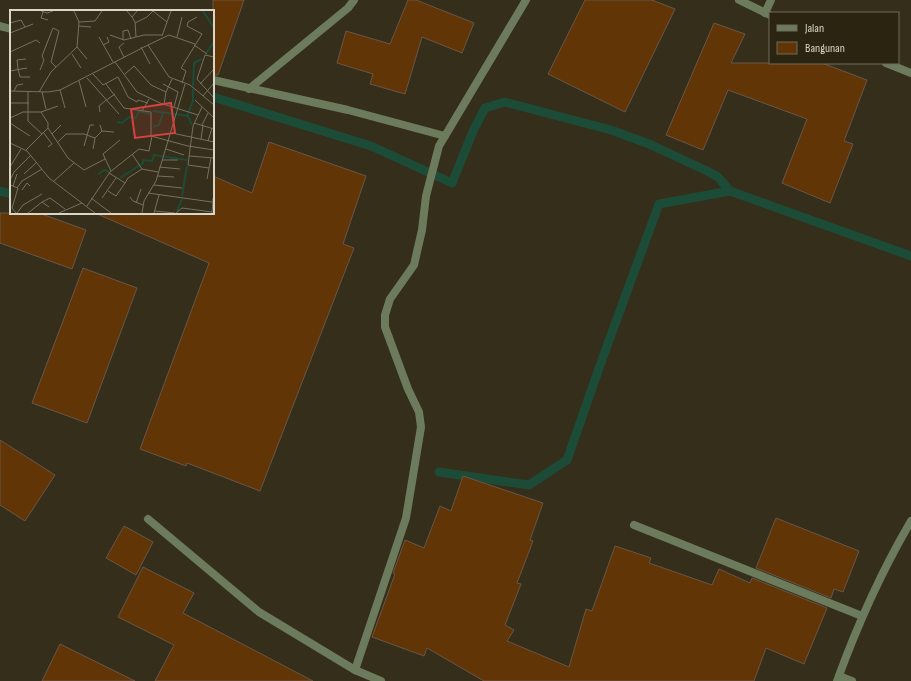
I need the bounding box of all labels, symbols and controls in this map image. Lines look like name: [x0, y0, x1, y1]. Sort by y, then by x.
inset map: [10, 10, 214, 214]
legend: [769, 12, 899, 64]
text: Jalan: [804, 21, 824, 36]
text: Bangunan: [805, 41, 845, 56]

